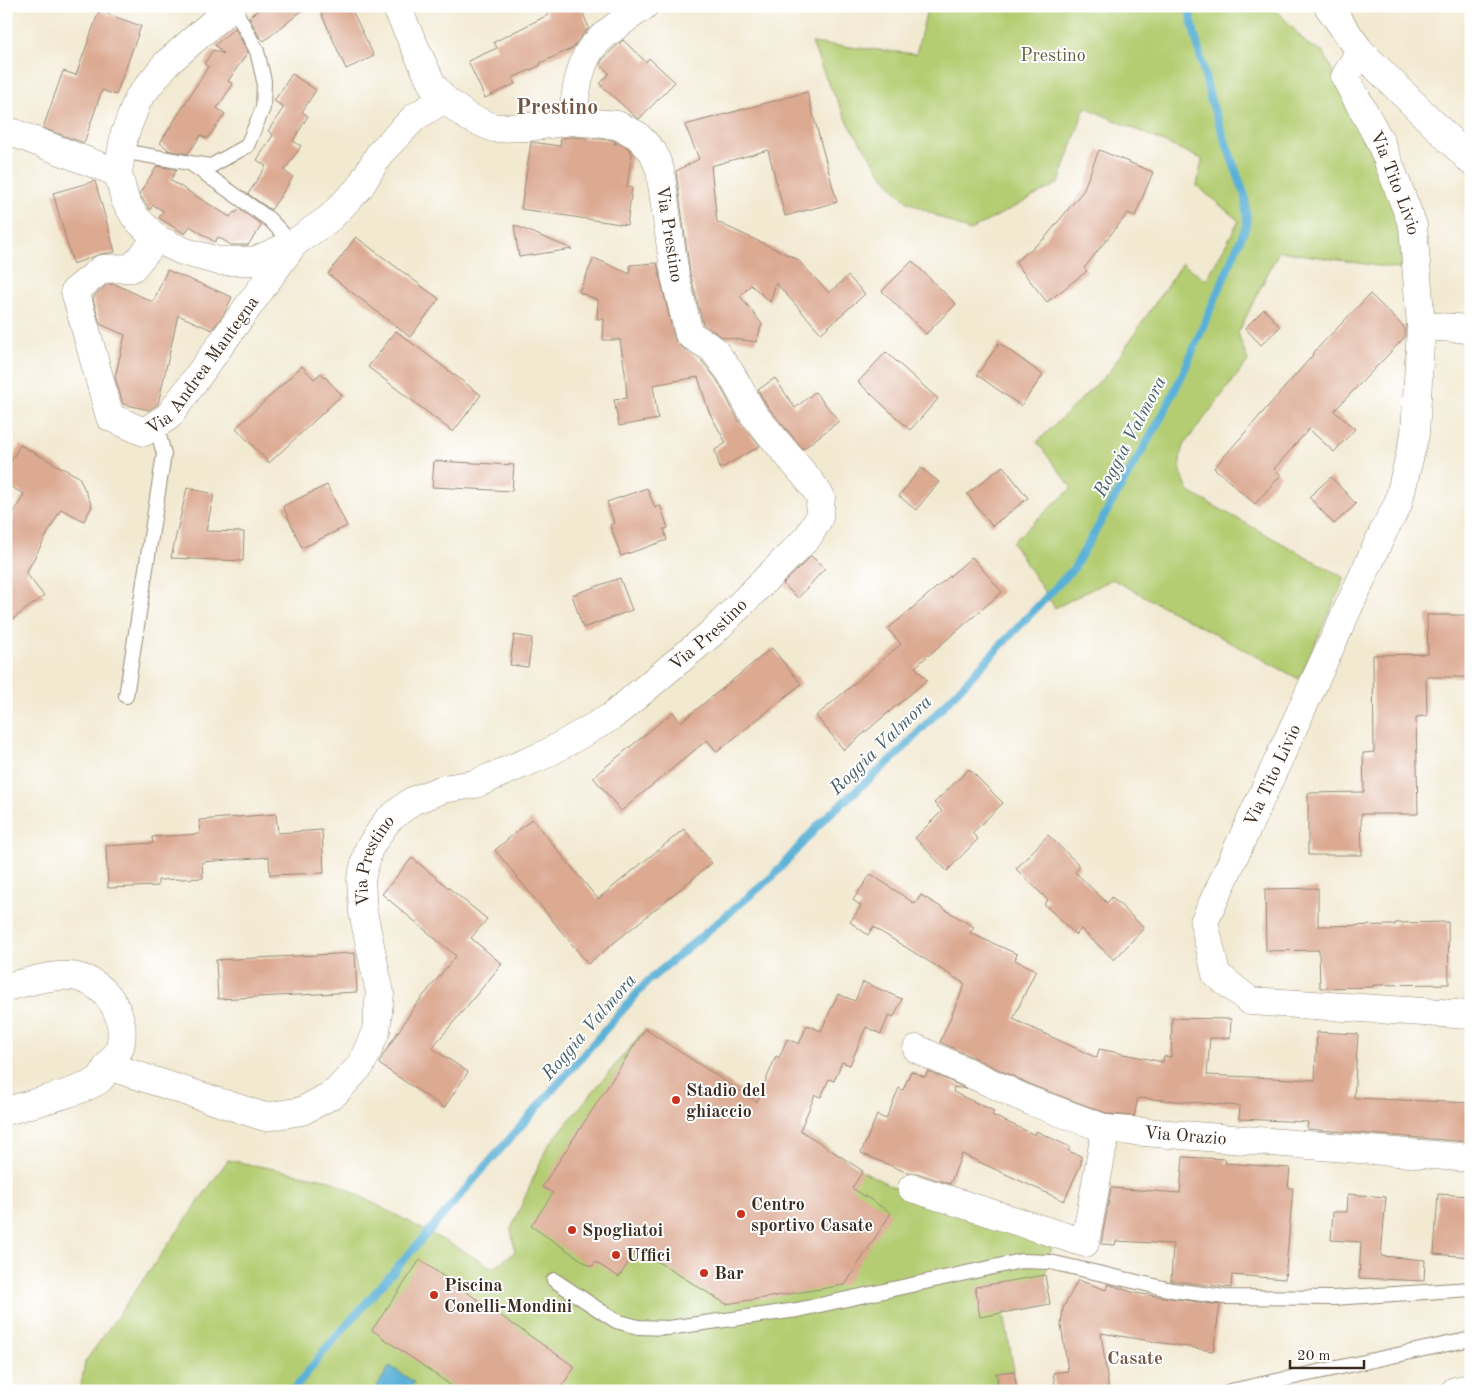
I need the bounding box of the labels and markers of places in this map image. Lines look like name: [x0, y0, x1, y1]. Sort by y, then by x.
place label: Stadio del ghiaccio: [686, 1082, 766, 1121]
marker: Stadio del ghiaccio: [670, 1094, 682, 1106]
place label: Centro sportivo Casate: [751, 1196, 873, 1235]
marker: Centro sportivo Casate: [735, 1208, 747, 1220]
place label: Spogliatoi: [582, 1222, 663, 1240]
marker: Spogliatoi: [566, 1224, 578, 1236]
place label: Uffici: [626, 1247, 670, 1265]
marker: Uffici: [610, 1249, 622, 1261]
place label: Bar: [714, 1265, 744, 1283]
marker: Bar: [698, 1267, 710, 1279]
place label: Piscina Conelli-Mondini: [444, 1277, 572, 1316]
marker: Piscina Conelli-Mondini: [428, 1289, 440, 1301]

